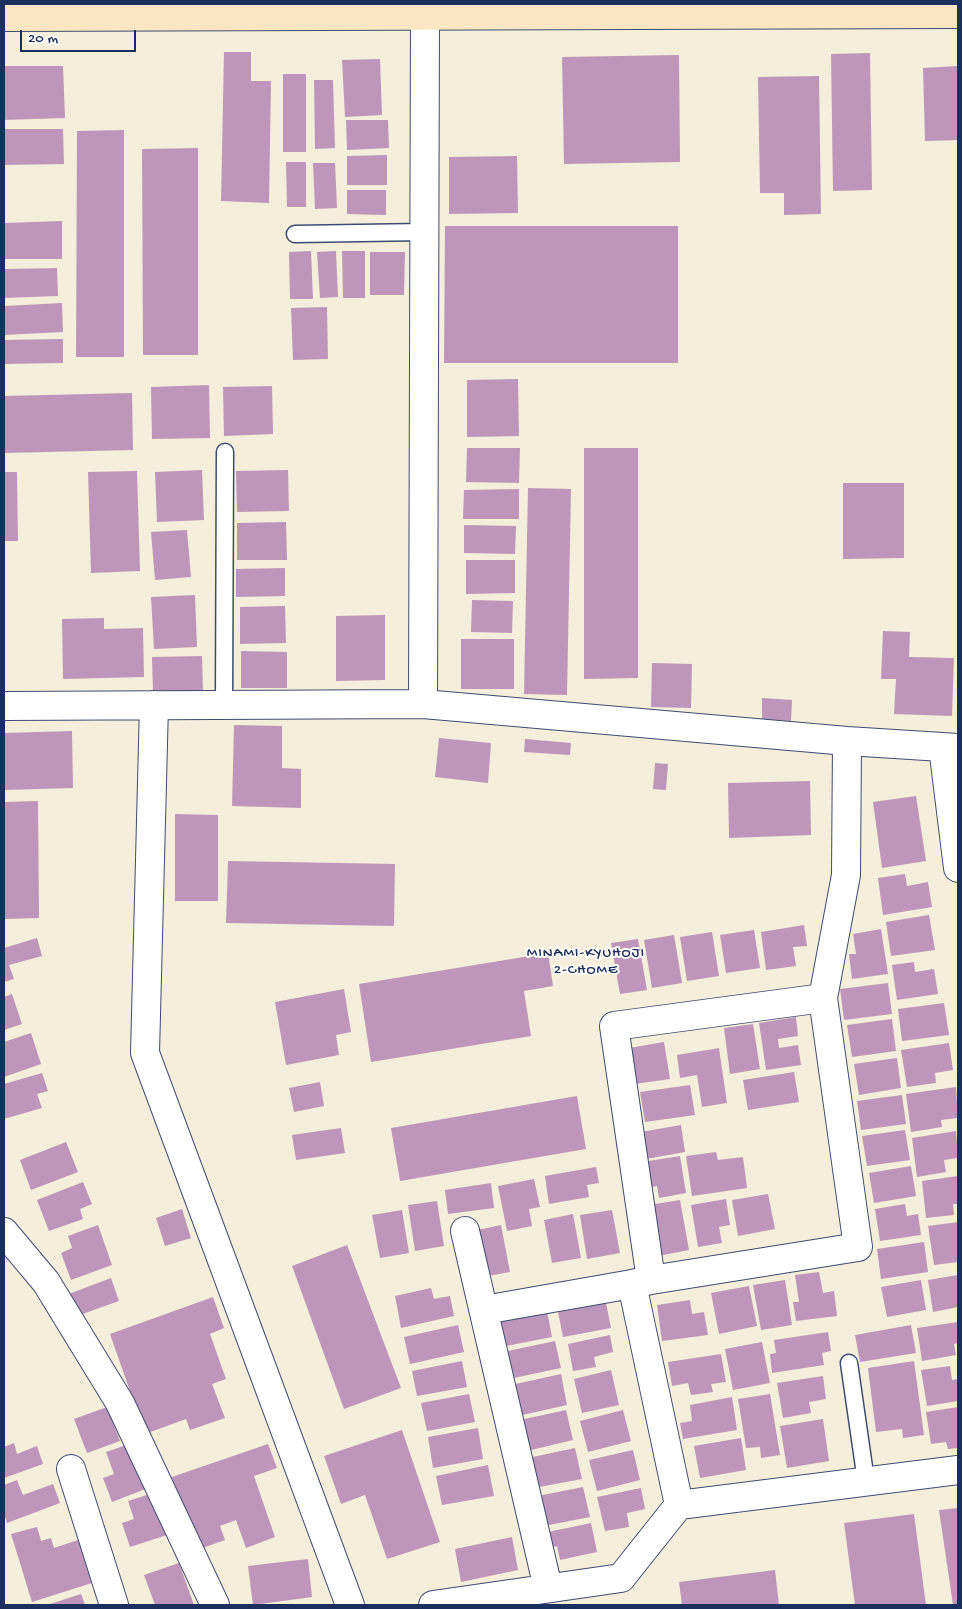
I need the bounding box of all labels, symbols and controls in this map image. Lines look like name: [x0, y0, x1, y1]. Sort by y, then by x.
scale bar: [22, 20, 139, 52]
text: 20 m: [28, 30, 58, 48]
district label: MINAMI-KYUHOJI 2-CHOME: [525, 945, 647, 980]

